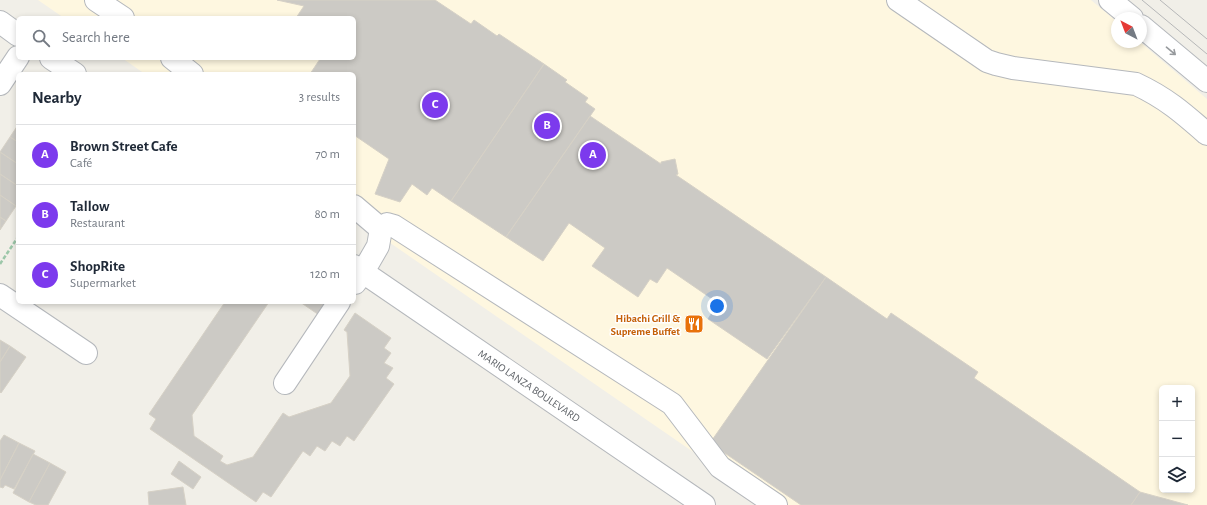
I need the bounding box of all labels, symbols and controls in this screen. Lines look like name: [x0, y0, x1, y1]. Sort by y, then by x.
north arrow: [1111, 12, 1147, 48]
search box: [16, 16, 356, 60]
icon: search: [30, 27, 52, 49]
text: Search here: [62, 30, 130, 45]
one-way arrow: [1166, 46, 1176, 55]
text: Nearby: [32, 89, 82, 106]
pin: C: [422, 90, 448, 120]
text: 3 results: [299, 91, 340, 104]
pin: B: [534, 111, 560, 141]
text: Brown Street Cafe: [70, 139, 178, 154]
pin: A: [580, 140, 606, 170]
text: A: [41, 148, 49, 161]
text: 70 m: [315, 148, 340, 161]
text: Café: [70, 157, 92, 170]
text: Tallow: [70, 199, 109, 214]
text: B: [41, 208, 49, 221]
text: 80 m: [314, 208, 340, 221]
text: Restaurant: [70, 217, 125, 230]
text: ShopRite: [70, 259, 125, 274]
text: C: [42, 268, 48, 281]
text: 120 m: [310, 268, 340, 281]
text: Supermarket: [70, 277, 136, 290]
your location: [707, 296, 727, 316]
place label: Hibachi Grill & Supreme Buffet: [610, 313, 680, 337]
restaurant icon: Hibachi Grill & Supreme Buffet: [683, 313, 705, 335]
street label: MARIO LANZA BOULEVARD: [476, 348, 582, 424]
map controls: [1159, 385, 1195, 493]
button: +: [1159, 385, 1195, 421]
button: −: [1159, 421, 1195, 457]
button: layers: [1159, 457, 1195, 493]

